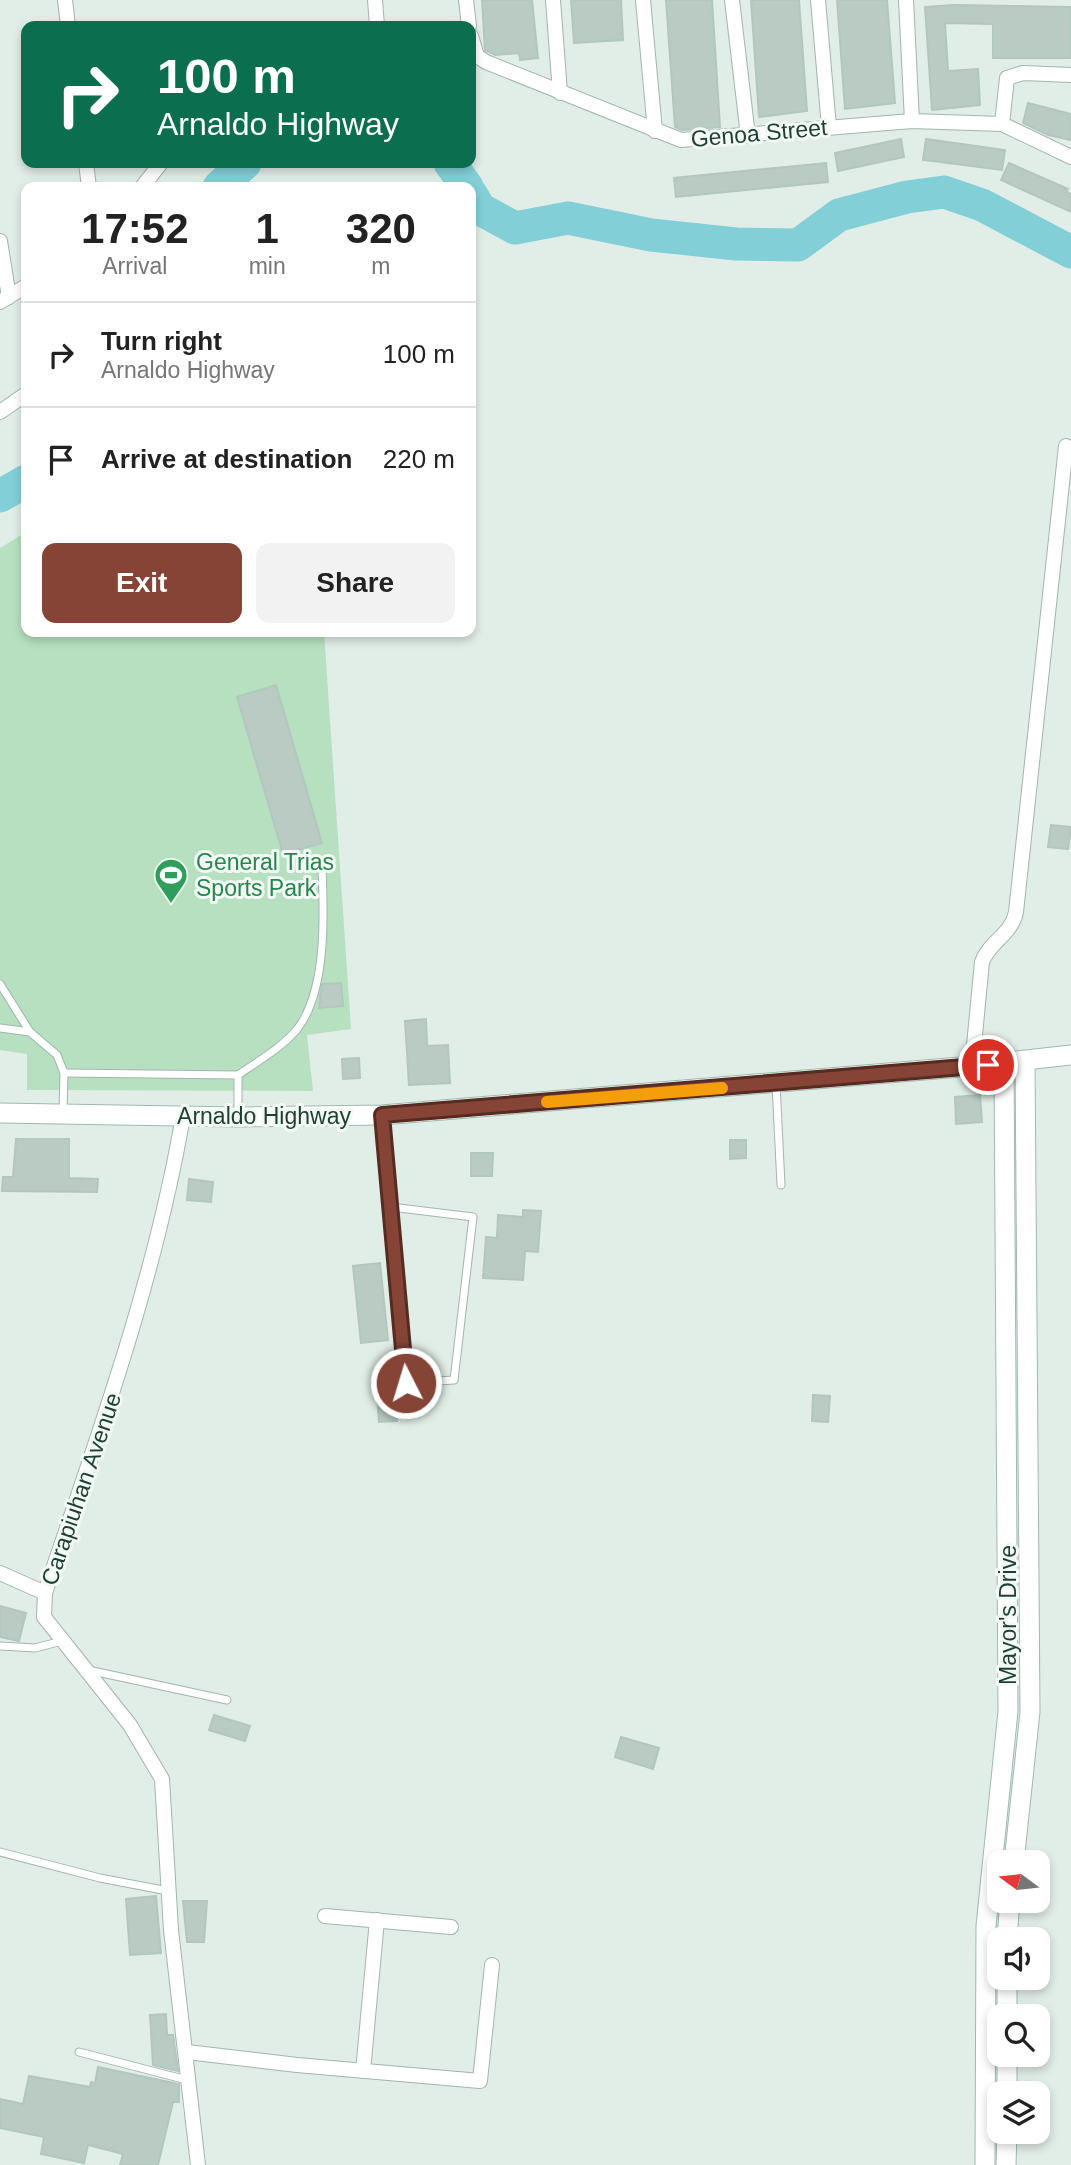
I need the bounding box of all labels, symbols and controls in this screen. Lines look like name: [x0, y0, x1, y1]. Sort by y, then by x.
icon: right: [42, 49, 133, 140]
text: 100 m: [157, 49, 296, 103]
text: Arnaldo Highway: [157, 106, 399, 142]
street label: Genoa Street: [690, 114, 829, 152]
text: 17:52: [81, 205, 189, 252]
text: 1: [255, 205, 279, 252]
text: 320: [346, 205, 416, 252]
text: Arrival: [102, 253, 167, 279]
text: min: [249, 253, 286, 279]
text: m: [371, 253, 390, 279]
text: Turn right: [101, 326, 222, 356]
icon: right: [42, 336, 80, 374]
text: 100 m: [383, 339, 455, 369]
text: Arnaldo Highway: [101, 357, 275, 383]
icon: arrive: [42, 441, 80, 479]
text: Arrive at destination: [101, 444, 352, 474]
text: 220 m: [383, 444, 455, 474]
button: Exit: [42, 543, 242, 623]
button: Share: [256, 543, 455, 623]
place label: General Trias Sports Park: [196, 849, 334, 901]
sports icon: General Trias Sports Park: [152, 856, 190, 905]
pin: [958, 1035, 1018, 1095]
icon: arrive: [969, 1046, 1007, 1084]
street label: Arnaldo Highway: [177, 1103, 351, 1129]
position arrow: [369, 1346, 443, 1420]
street label: Carapiuhan Avenue: [36, 1389, 126, 1589]
street label: Mayor's Drive: [995, 1545, 1021, 1685]
north arrow: [987, 1850, 1050, 1913]
map controls: [987, 1850, 1050, 2144]
button: sound: [987, 1927, 1050, 1990]
button: search: [987, 2004, 1050, 2067]
button: layers: [987, 2081, 1050, 2144]

